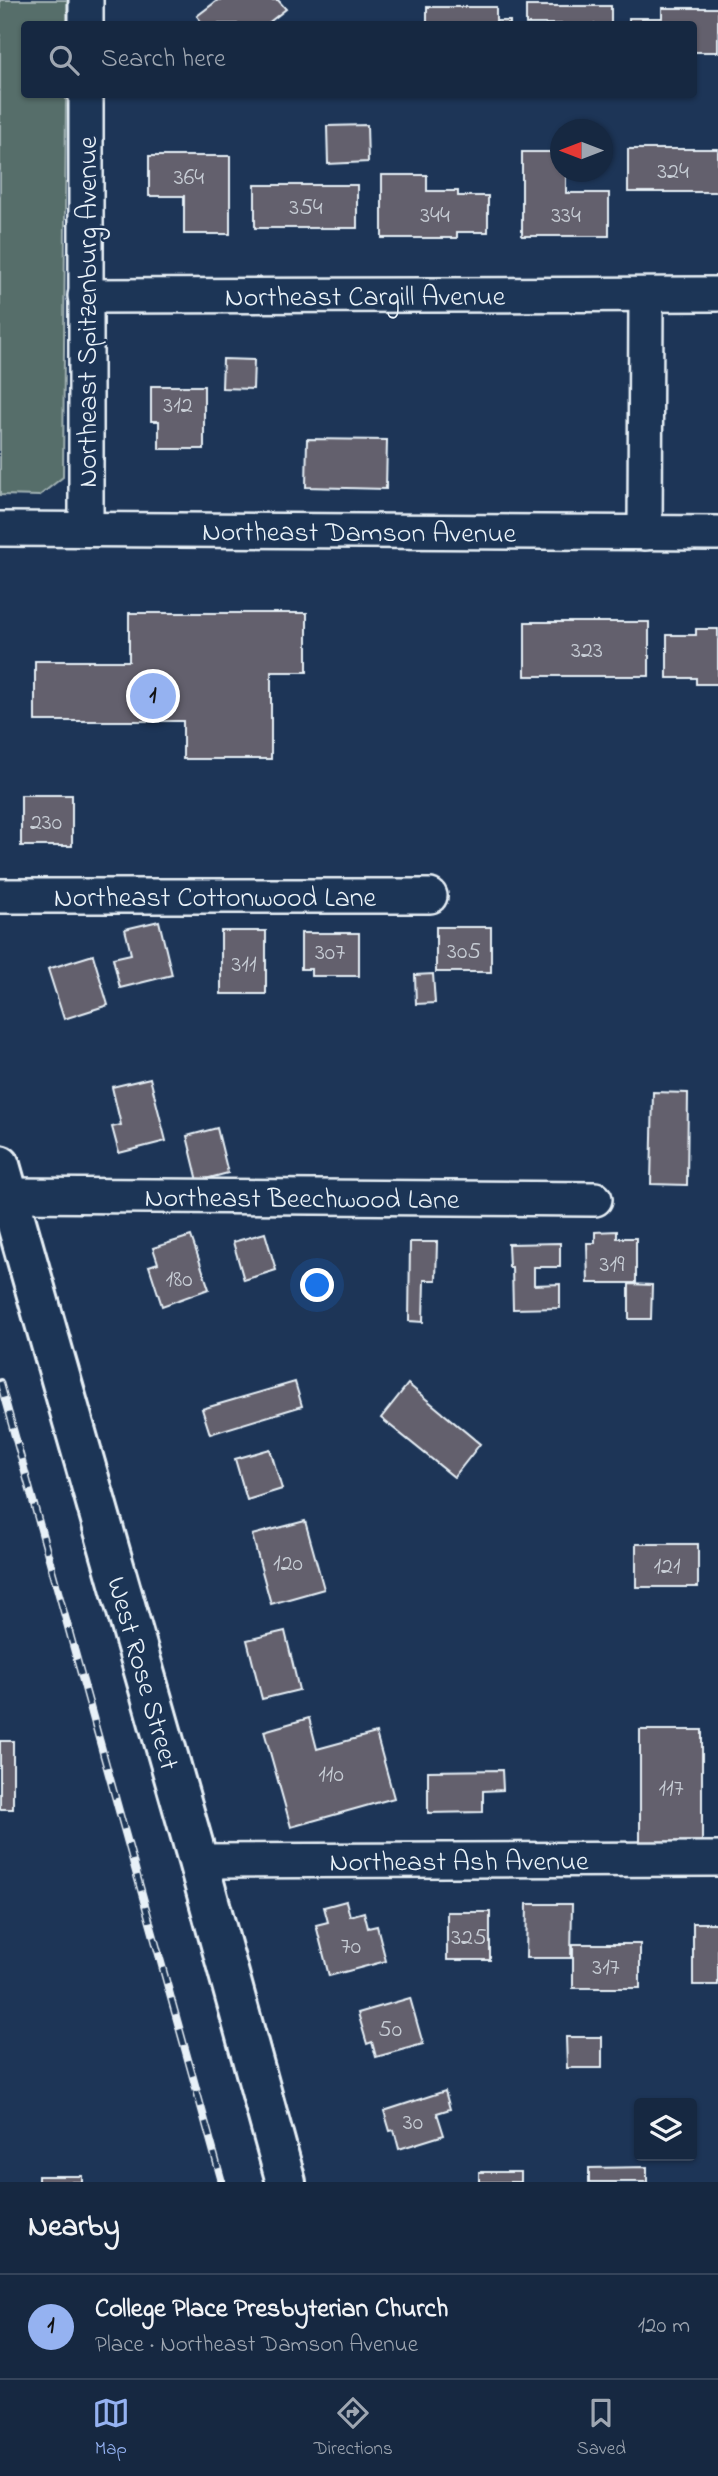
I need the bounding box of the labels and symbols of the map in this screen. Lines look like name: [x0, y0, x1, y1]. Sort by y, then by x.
north arrow: [550, 119, 613, 182]
street label: Northeast Spitzenburg Avenue: [69, 136, 110, 488]
house number: 324: [657, 155, 689, 190]
house number: 364: [174, 161, 204, 196]
house number: 354: [289, 191, 323, 226]
house number: 344: [420, 199, 450, 234]
house number: 334: [551, 199, 581, 234]
street label: Northeast Cargill Avenue: [225, 278, 506, 320]
house number: 312: [163, 389, 193, 424]
street label: Northeast Damson Avenue: [202, 513, 517, 556]
house number: 323: [571, 634, 603, 669]
pin: 1: [130, 670, 176, 722]
house number: 230: [30, 806, 62, 841]
street label: Northeast Cottonwood Lane: [54, 879, 377, 920]
house number: 305: [447, 935, 481, 970]
house number: 307: [315, 936, 345, 971]
house number: 311: [231, 948, 257, 983]
street label: Northeast Beechwood Lane: [144, 1179, 460, 1222]
house number: 319: [600, 1248, 625, 1283]
house number: 180: [166, 1263, 193, 1298]
your location: [300, 1268, 334, 1302]
house number: 120: [273, 1547, 303, 1582]
house number: 121: [653, 1550, 681, 1585]
street label: West Rose Street: [94, 1572, 188, 1775]
house number: 110: [318, 1758, 344, 1793]
house number: 117: [658, 1772, 684, 1807]
street label: Northeast Ash Avenue: [330, 1842, 589, 1884]
house number: 325: [451, 1921, 487, 1956]
house number: 70: [341, 1930, 361, 1965]
house number: 317: [592, 1951, 620, 1986]
house number: 50: [378, 2013, 402, 2048]
house number: 30: [403, 2106, 423, 2141]

